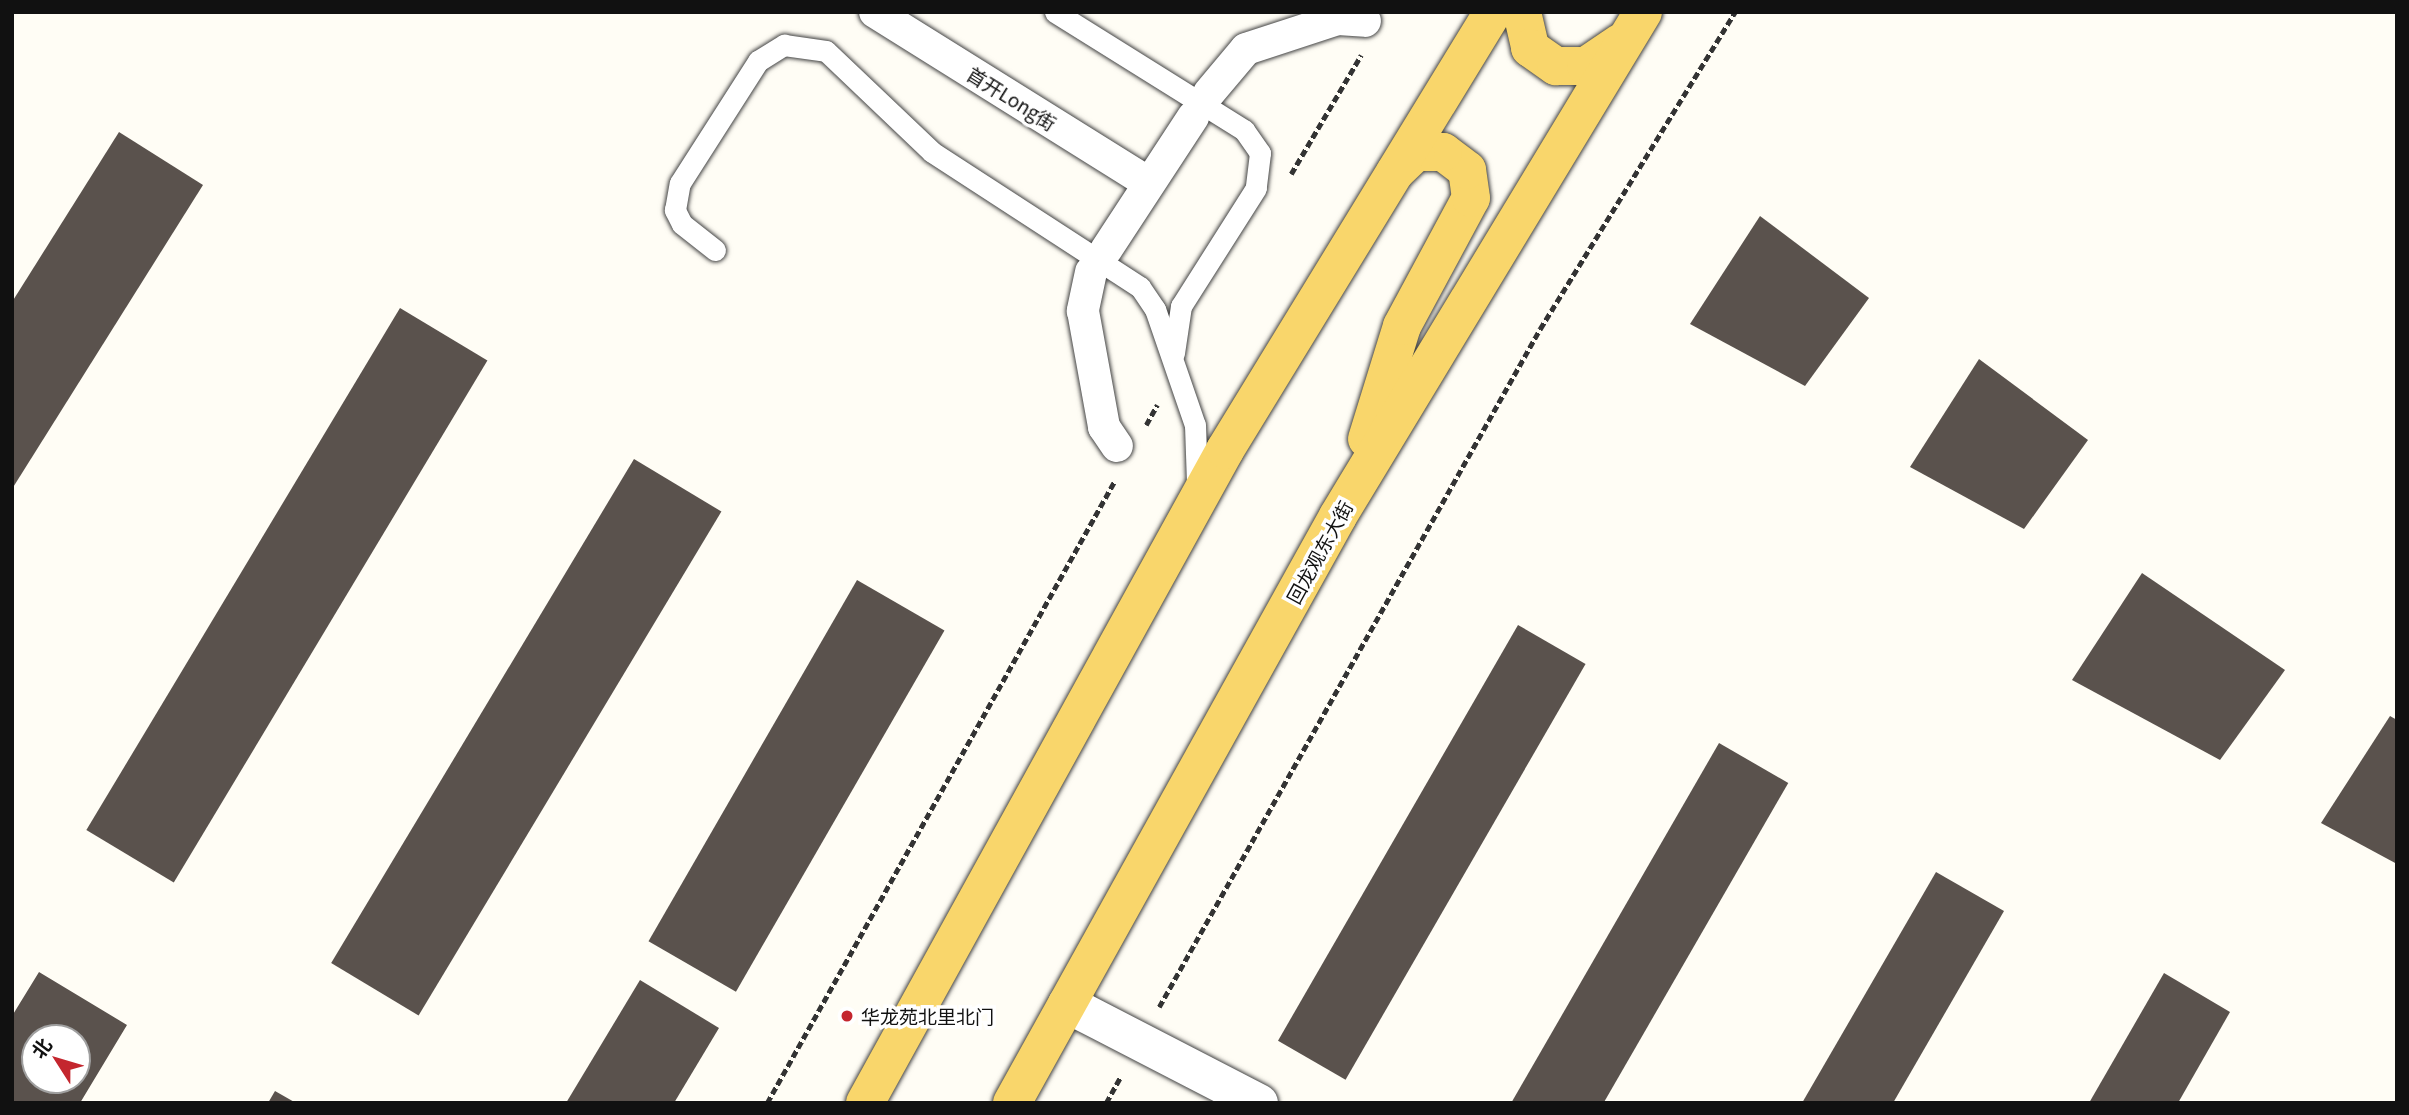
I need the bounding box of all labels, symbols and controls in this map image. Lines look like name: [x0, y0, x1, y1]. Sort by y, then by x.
street label: 首开Long街: [963, 62, 1061, 134]
street label: 回龙观东大街: [1281, 497, 1357, 607]
place label: 华龙苑北里北门: [861, 1005, 994, 1027]
marker: 华龙苑北里北门: [839, 1008, 855, 1024]
north arrow: [21, 1024, 91, 1094]
text: 北: [24, 1032, 57, 1063]

